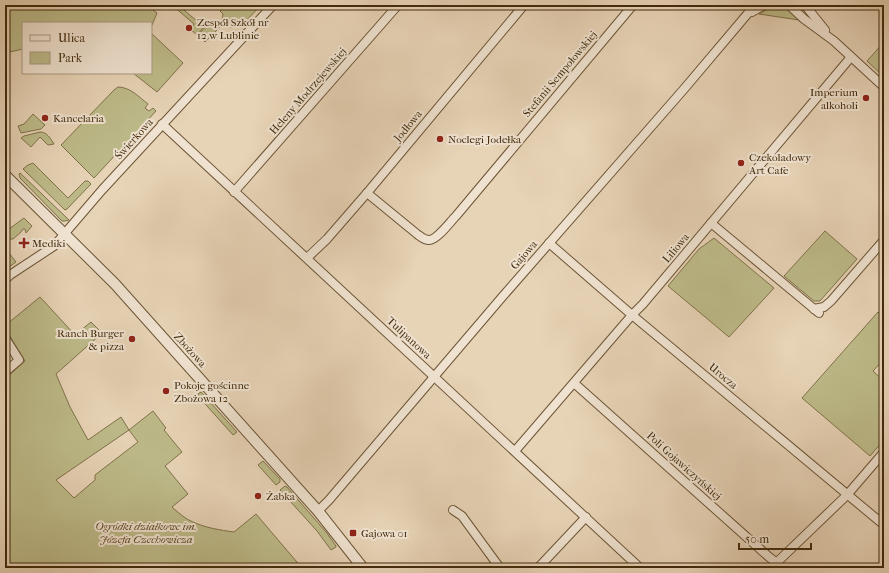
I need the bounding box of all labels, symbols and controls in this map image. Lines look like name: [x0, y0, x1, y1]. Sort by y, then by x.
place label: Zespół Szkół nr 12 w Lublinie: [197, 16, 269, 42]
legend: [22, 22, 152, 74]
marker: Zespół Szkół nr 12 w Lublinie: [184, 23, 194, 33]
street label: Stefanii Sempołowskiej: [520, 28, 600, 120]
text: Ulica: [58, 31, 85, 45]
street label: Heleny Modrzejewskiej: [267, 45, 349, 137]
text: Park: [58, 51, 83, 65]
place label: Imperium alkoholi: [810, 86, 859, 112]
marker: Imperium alkoholi: [861, 93, 871, 103]
street label: Jodłowa: [391, 107, 425, 145]
place label: Kancelaria: [53, 112, 105, 125]
marker: Kancelaria: [40, 113, 50, 123]
street label: Świerkowa: [112, 115, 156, 162]
place label: Noclegi Jodełka: [448, 133, 522, 146]
marker: Noclegi Jodełka: [435, 134, 445, 144]
place label: Czekoladowy Art Cafe: [748, 151, 812, 177]
marker: Czekoladowy Art Cafe: [736, 158, 746, 168]
street label: Liliowa: [660, 230, 693, 265]
place label: Mediki: [32, 237, 66, 250]
street label: Gajowa: [508, 237, 541, 272]
marker: Mediki: [19, 238, 29, 248]
street label: Tulipanowa: [384, 314, 434, 362]
place label: Ranch Burger & pizza: [57, 327, 125, 353]
street label: Zbożowa: [171, 330, 210, 371]
marker: Ranch Burger & pizza: [127, 334, 137, 344]
street label: Urocza: [706, 360, 741, 392]
place label: Pokoje gościnne Zbożowa 12: [174, 379, 250, 405]
marker: Pokoje gościnne Zbożowa 12: [161, 386, 171, 396]
street label: Poli Gojawiczyńskiej: [644, 429, 724, 503]
place label: Żabka: [266, 490, 296, 503]
marker: Żabka: [253, 491, 263, 501]
park label: Ogródki działkowe im. Józefa Czechowicza: [95, 520, 197, 546]
scale bar: [739, 525, 811, 551]
place label: Gajowa 01: [361, 527, 408, 540]
marker: Gajowa 01: [348, 528, 358, 538]
text: 50 m: [745, 532, 769, 546]

